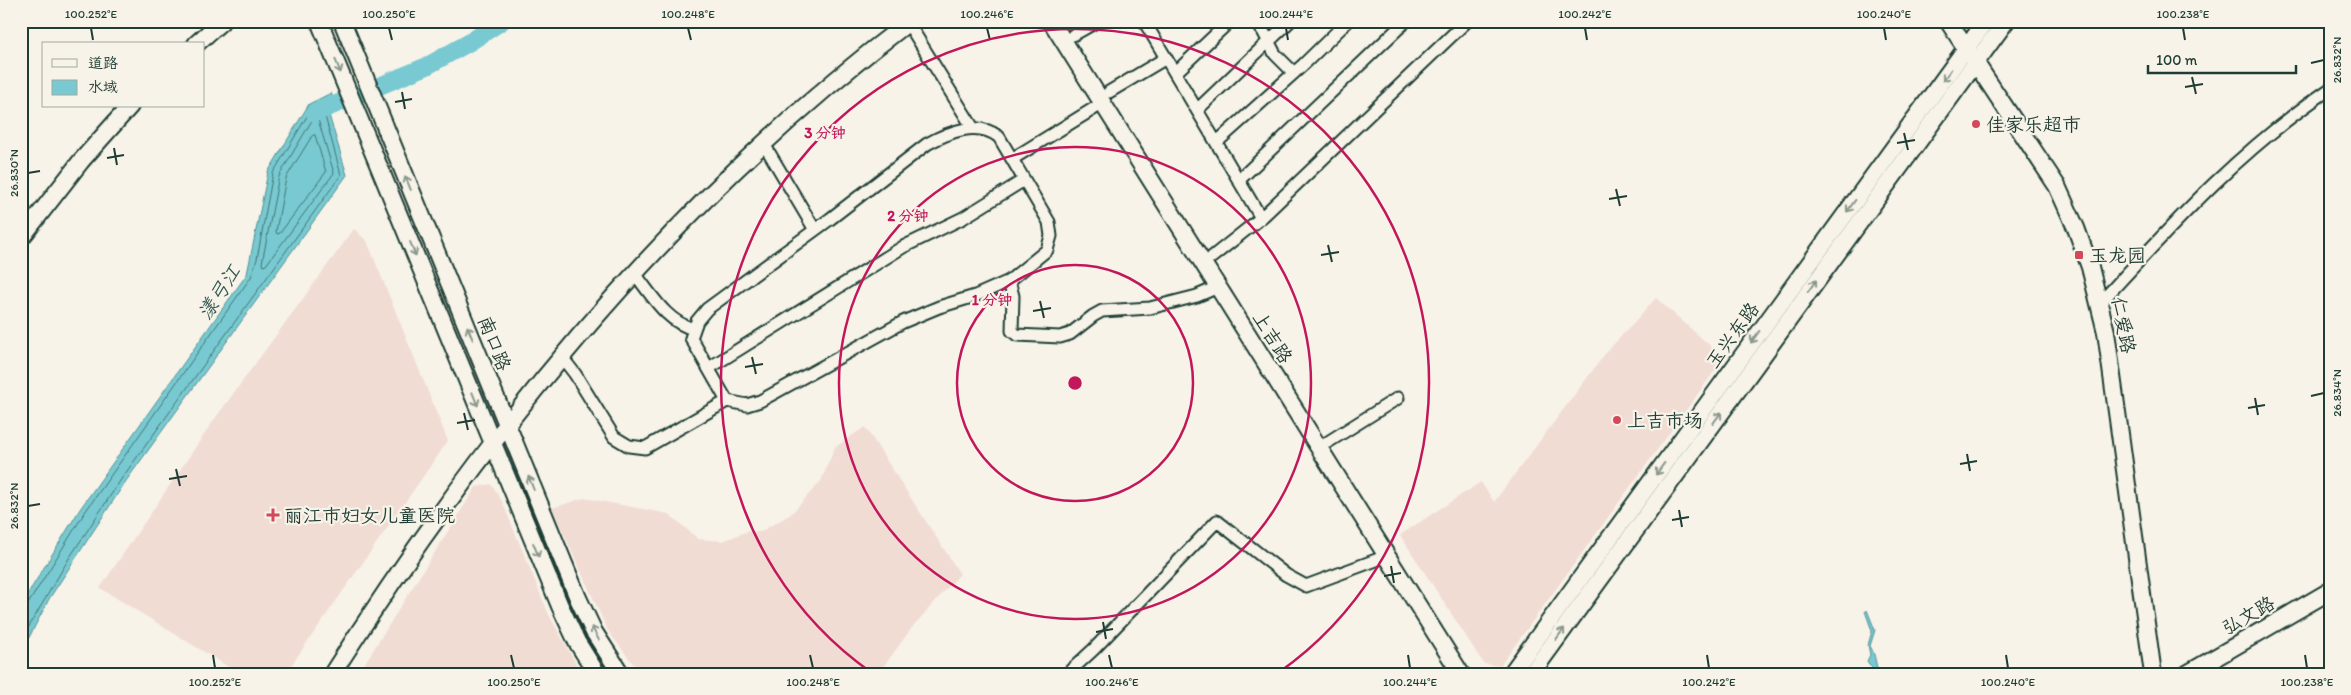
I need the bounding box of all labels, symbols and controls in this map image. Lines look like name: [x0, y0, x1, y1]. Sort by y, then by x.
text: 100.252°E: [65, 7, 118, 21]
text: 100.250°E: [362, 7, 416, 21]
text: 100.248°E: [661, 7, 715, 21]
text: 100.246°E: [960, 7, 1014, 21]
text: 100.244°E: [1259, 7, 1313, 21]
text: 100.242°E: [1558, 7, 1612, 21]
text: 100.240°E: [1857, 7, 1912, 21]
text: 100.238°E: [2157, 7, 2210, 21]
text: 26.832°N: [2330, 37, 2344, 83]
legend: [42, 42, 205, 108]
scale bar: [2148, 42, 2296, 74]
text: 100 m: [2156, 51, 2198, 69]
text: 道路: [88, 54, 118, 72]
one-way arrow: [333, 58, 343, 73]
one-way arrow: [1941, 68, 1952, 81]
text: 水域: [88, 78, 118, 96]
place label: 佳家乐超市: [1986, 113, 2081, 136]
marker: 佳家乐超市: [1970, 118, 1982, 130]
text: 3 分钟: [804, 124, 846, 142]
text: 26.830°N: [7, 149, 21, 197]
one-way arrow: [403, 176, 412, 191]
one-way arrow: [1846, 199, 1856, 213]
text: 2 分钟: [887, 207, 929, 225]
one-way arrow: [408, 241, 418, 256]
place label: 玉龙园: [2089, 244, 2146, 267]
marker: 玉龙园: [2073, 249, 2085, 261]
water label: 漾弓江: [193, 259, 246, 324]
one-way arrow: [1807, 280, 1818, 293]
text: 1 分钟: [972, 291, 1012, 309]
street label: 仁爱路: [2107, 295, 2140, 355]
street label: 玉兴东路: [1701, 298, 1764, 373]
street label: 上吉路: [1248, 307, 1297, 368]
street label: 南口路: [473, 312, 516, 374]
one-way arrow: [464, 326, 474, 341]
one-way arrow: [1750, 330, 1760, 344]
text: 26.834°N: [2330, 369, 2344, 417]
centre of rings: [1066, 374, 1084, 392]
one-way arrow: [470, 391, 480, 406]
place label: 上吉市场: [1627, 409, 1703, 432]
one-way arrow: [1712, 411, 1722, 425]
marker: 上吉市场: [1611, 414, 1623, 426]
one-way arrow: [1655, 462, 1665, 476]
one-way arrow: [526, 476, 535, 492]
text: 26.832°N: [7, 483, 21, 529]
place label: 丽江市妇女儿童医院: [284, 504, 455, 527]
marker: 丽江市妇女儿童医院: [266, 508, 280, 522]
one-way arrow: [533, 542, 542, 557]
street label: 弘文路: [2218, 591, 2279, 640]
one-way arrow: [590, 625, 600, 640]
one-way arrow: [1555, 627, 1565, 641]
text: 100.252°E: [189, 675, 242, 689]
text: 100.250°E: [487, 675, 541, 689]
text: 100.248°E: [786, 675, 840, 689]
text: 100.246°E: [1085, 675, 1139, 689]
text: 100.244°E: [1383, 675, 1437, 689]
text: 100.242°E: [1682, 675, 1736, 689]
text: 100.240°E: [1981, 675, 2036, 689]
text: 100.238°E: [2281, 675, 2334, 689]

